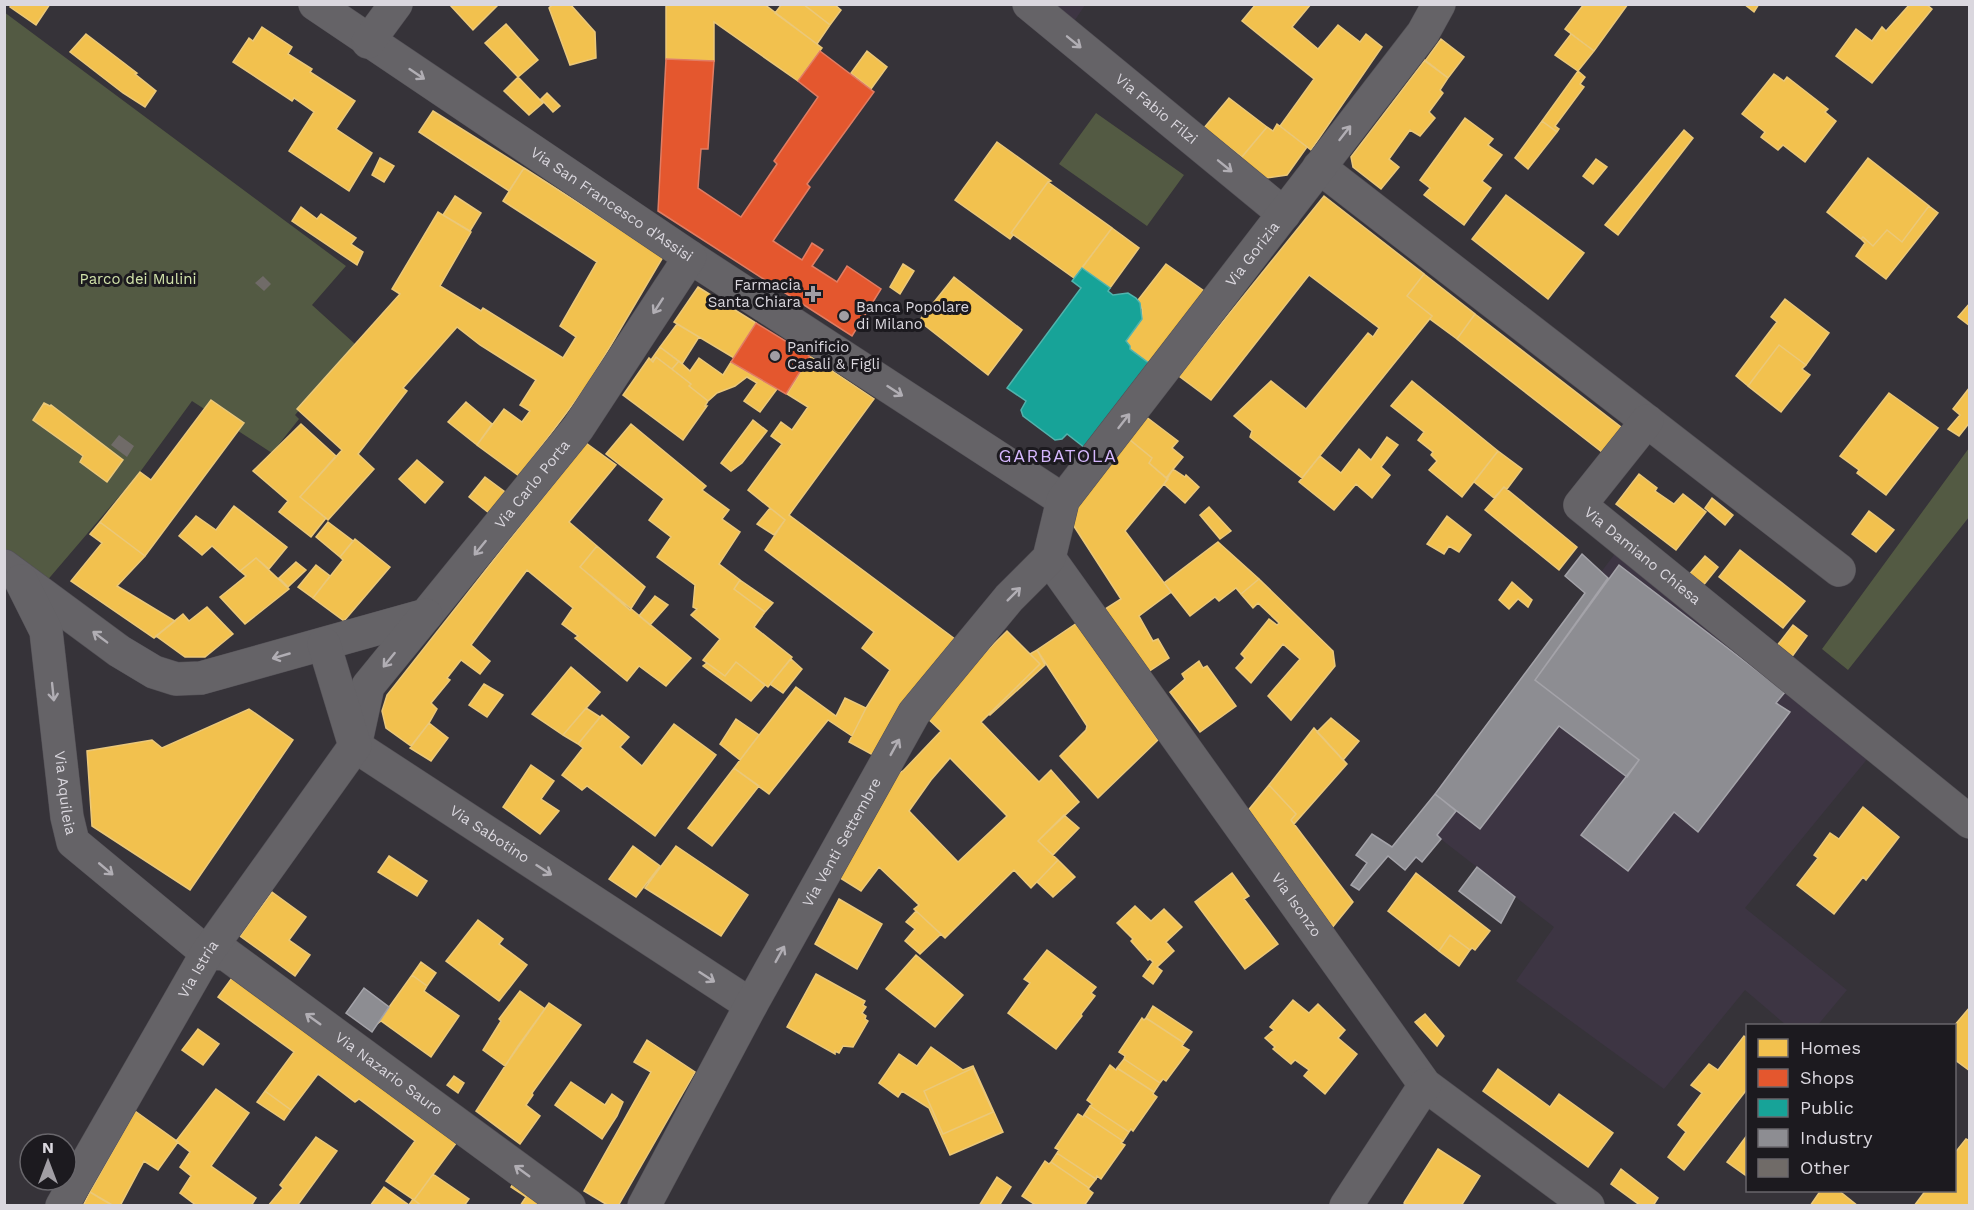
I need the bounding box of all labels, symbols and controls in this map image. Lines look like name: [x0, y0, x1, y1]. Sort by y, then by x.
one-way arrow: [1066, 35, 1082, 48]
one-way arrow: [408, 68, 425, 80]
street label: Via Fabio Filzi: [1112, 70, 1201, 148]
one-way arrow: [1339, 125, 1352, 141]
street label: Via San Francesco d'Assisi: [527, 143, 696, 265]
one-way arrow: [1217, 159, 1233, 172]
street label: Via Gorizia: [1222, 218, 1284, 290]
park label: Parco dei Mulini: [79, 270, 197, 288]
place label: Farmacia Santa Chiara: [708, 276, 802, 311]
marker: Farmacia Santa Chiara: [806, 287, 820, 301]
one-way arrow: [651, 297, 663, 314]
place label: Banca Popolare di Milano: [856, 298, 969, 333]
marker: Banca Popolare di Milano: [837, 309, 851, 323]
place label: Panificio Casali & Figli: [787, 338, 880, 373]
marker: Panificio Casali & Figli: [768, 349, 782, 363]
one-way arrow: [886, 385, 902, 397]
one-way arrow: [1117, 413, 1130, 429]
street label: Via Carlo Porta: [491, 436, 574, 532]
district label: GARBATOLA: [999, 445, 1117, 466]
street label: Via Damiano Chiesa: [1580, 503, 1705, 609]
one-way arrow: [474, 540, 487, 556]
one-way arrow: [1007, 587, 1022, 601]
one-way arrow: [93, 631, 109, 643]
one-way arrow: [272, 650, 291, 662]
one-way arrow: [382, 652, 395, 668]
one-way arrow: [48, 681, 59, 701]
one-way arrow: [889, 739, 901, 756]
street label: Via Aquileia: [51, 750, 80, 837]
street label: Via Venti Settembre: [799, 774, 885, 910]
street label: Via Sabotino: [446, 801, 533, 867]
one-way arrow: [98, 863, 114, 876]
one-way arrow: [535, 864, 552, 876]
street label: Via Isonzo: [1267, 869, 1325, 940]
street label: Via Istria: [174, 936, 222, 1001]
one-way arrow: [774, 946, 786, 963]
one-way arrow: [699, 970, 716, 983]
one-way arrow: [306, 1012, 322, 1025]
legend: [1746, 1024, 1956, 1192]
street label: Via Nazario Sauro: [331, 1028, 446, 1119]
text: Homes: [1800, 1037, 1861, 1058]
text: Shops: [1800, 1067, 1854, 1088]
text: Public: [1800, 1097, 1854, 1118]
text: Industry: [1800, 1127, 1873, 1148]
north arrow: [18, 1132, 78, 1192]
text: N: [42, 1138, 54, 1157]
text: Other: [1800, 1157, 1850, 1178]
one-way arrow: [514, 1165, 530, 1177]

